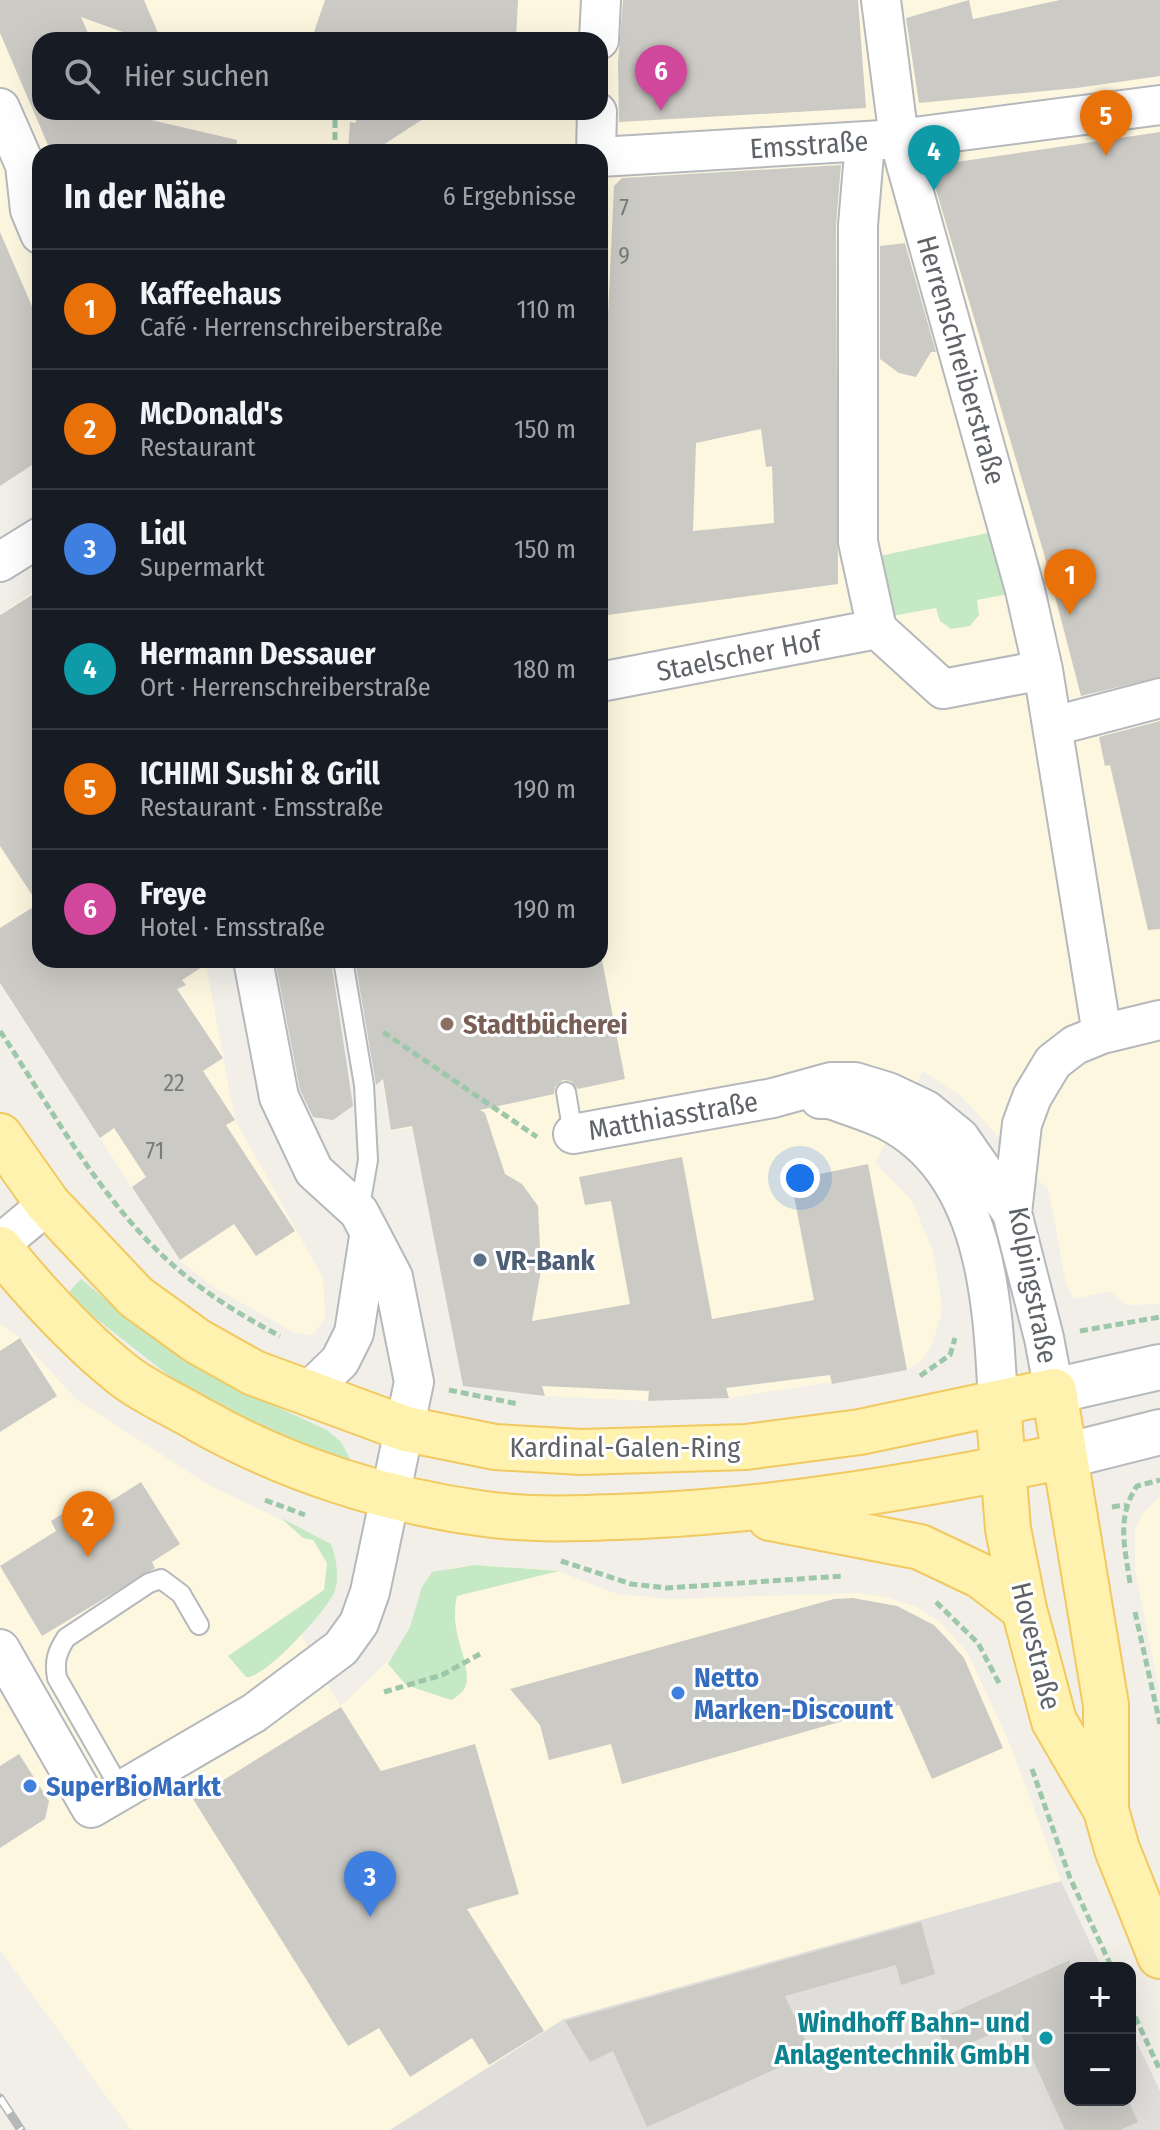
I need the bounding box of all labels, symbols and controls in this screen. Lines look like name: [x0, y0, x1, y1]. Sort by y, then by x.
search box: [32, 32, 608, 120]
pin: 6: [635, 45, 687, 111]
icon: search: [60, 54, 104, 98]
text: Hier suchen: [124, 58, 270, 94]
pin: 5: [1080, 90, 1132, 156]
street label: Emsstraße: [749, 124, 869, 166]
pin: 4: [908, 125, 960, 191]
text: In der Nähe: [64, 176, 226, 217]
text: 6 Ergebnisse: [443, 181, 576, 212]
house number: 7: [619, 194, 629, 222]
street label: Herrenschreiberstraße: [910, 232, 1012, 488]
house number: 9: [618, 242, 630, 270]
text: Kaffeehaus: [140, 276, 281, 312]
text: 1: [85, 294, 96, 325]
text: 110 m: [516, 294, 576, 325]
text: Café · Herrenschreiberstraße: [140, 312, 443, 343]
text: McDonald's: [140, 396, 283, 432]
text: 2: [84, 414, 96, 445]
text: 150 m: [514, 414, 576, 445]
text: Restaurant: [140, 432, 256, 463]
text: Lidl: [140, 516, 186, 552]
text: 3: [84, 534, 96, 565]
text: 150 m: [514, 534, 576, 565]
pin: 1: [1044, 549, 1096, 615]
text: Supermarkt: [140, 552, 265, 583]
street label: Staelscher Hof: [654, 623, 826, 688]
text: Hermann Dessauer: [140, 636, 375, 672]
text: 4: [83, 654, 97, 685]
text: 180 m: [513, 654, 576, 685]
text: Ort · Herrenschreiberstraße: [140, 672, 431, 703]
text: ICHIMI Sushi & Grill: [140, 756, 380, 792]
text: 5: [84, 774, 96, 805]
text: 190 m: [514, 774, 576, 805]
text: Restaurant · Emsstraße: [140, 792, 383, 823]
text: Freye: [140, 876, 207, 912]
text: 6: [83, 894, 97, 925]
text: 190 m: [514, 894, 576, 925]
text: Hotel · Emsstraße: [140, 912, 325, 943]
place label: Stadtbücherei: [463, 1008, 628, 1041]
marker: Stadtbücherei: [438, 1015, 456, 1033]
house number: 22: [163, 1069, 185, 1097]
street label: Matthiasstraße: [586, 1085, 760, 1147]
house number: 71: [146, 1137, 164, 1165]
your location: [780, 1158, 820, 1198]
street label: Kolpingstraße: [1002, 1204, 1064, 1366]
place label: VR-Bank: [495, 1244, 595, 1277]
marker: VR-Bank: [471, 1251, 489, 1269]
street label: Kardinal-Galen-Ring: [510, 1431, 741, 1464]
pin: 2: [62, 1491, 114, 1557]
street label: Hovestraße: [1004, 1579, 1068, 1713]
place label: Netto Marken-Discount: [694, 1661, 895, 1726]
marker: Netto Marken-Discount: [669, 1684, 687, 1702]
place label: SuperBioMarkt: [46, 1770, 222, 1803]
marker: SuperBioMarkt: [21, 1777, 39, 1795]
pin: 3: [344, 1851, 396, 1917]
map controls: [1064, 1962, 1136, 2106]
button: +: [1064, 1962, 1136, 2034]
place label: Windhoff Bahn- und Anlagentechnik GmbH: [773, 2006, 1030, 2071]
marker: Windhoff Bahn- und Anlagentechnik GmbH: [1037, 2029, 1055, 2047]
button: −: [1064, 2034, 1136, 2106]

